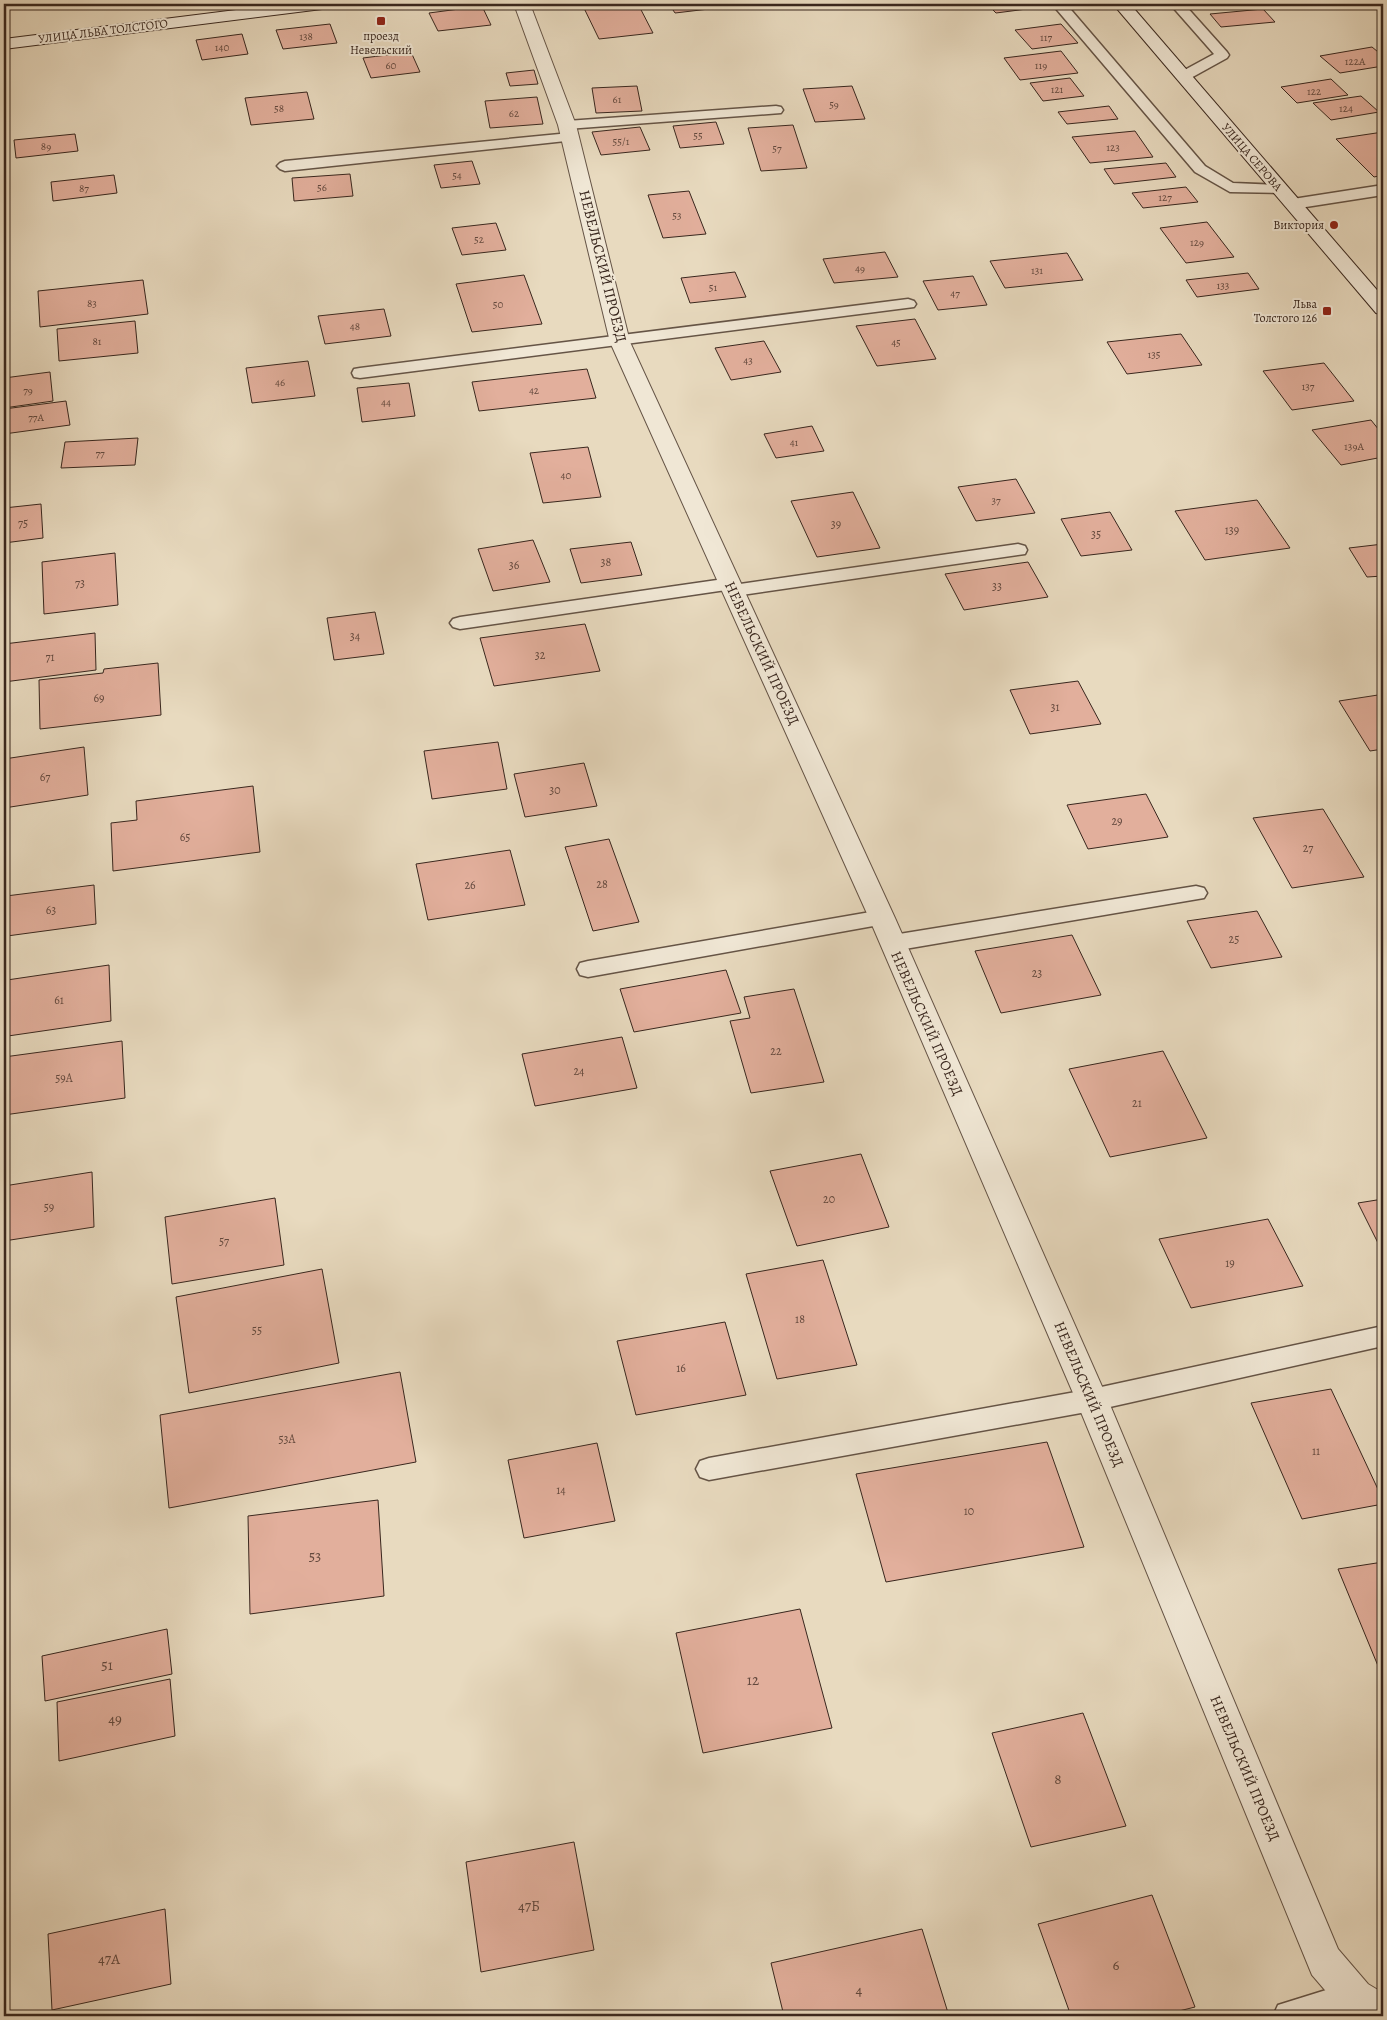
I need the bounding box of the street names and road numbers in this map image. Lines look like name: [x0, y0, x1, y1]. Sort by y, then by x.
street label: УЛИЦА ЛЬВА ТОЛСТОГО: [37, 15, 169, 47]
street label: УЛИЦА СЕРОВА: [1218, 120, 1287, 195]
street label: НЕВЕЛЬСКИЙ ПРОЕЗД: [574, 188, 632, 344]
street label: НЕВЕЛЬСКИЙ ПРОЕЗД: [720, 578, 804, 728]
street label: НЕВЕЛЬСКИЙ ПРОЕЗД: [886, 948, 968, 1098]
street label: НЕВЕЛЬСКИЙ ПРОЕЗД: [1049, 1318, 1129, 1470]
street label: НЕВЕЛЬСКИЙ ПРОЕЗД: [1205, 1692, 1285, 1844]

